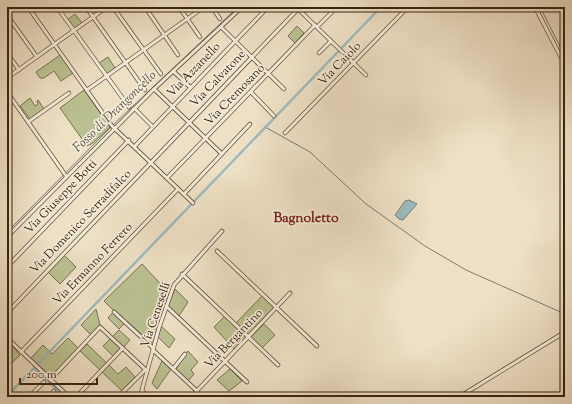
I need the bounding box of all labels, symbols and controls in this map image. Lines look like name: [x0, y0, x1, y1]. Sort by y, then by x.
street label: Via Azzanello: [163, 38, 225, 102]
street label: Via Caiolo: [314, 38, 366, 90]
street label: Via Calvatone: [186, 46, 250, 112]
street label: Via Cremosano: [201, 60, 270, 130]
water label: Fosso di Drangoncello: [69, 67, 161, 157]
street label: Via Giuseppe Botti: [21, 155, 102, 238]
street label: Via Domenico Serradifalco: [26, 165, 136, 278]
district label: Bagnoletto: [273, 209, 339, 229]
street label: Via Ermanno Ferrero: [49, 218, 137, 309]
street label: Via Ceneselli: [136, 279, 176, 350]
street label: Via Bergantino: [201, 305, 268, 373]
scale bar: [20, 360, 97, 386]
text: 200 m: [26, 366, 57, 384]

